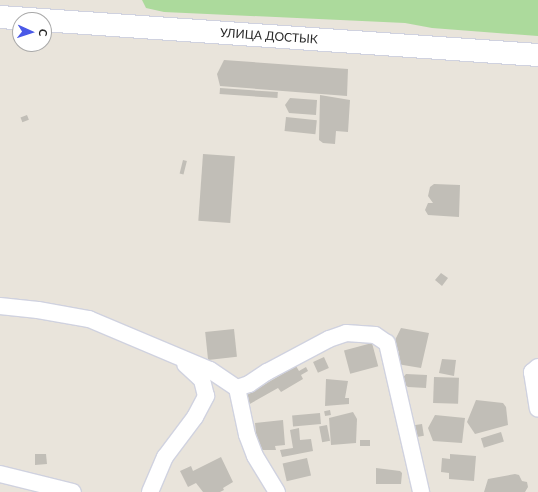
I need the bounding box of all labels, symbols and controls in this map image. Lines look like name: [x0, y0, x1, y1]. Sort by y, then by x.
north arrow: [12, 12, 52, 52]
street label: УЛИЦА ДОСТЫК: [220, 25, 318, 47]
text: С: [37, 29, 50, 37]

